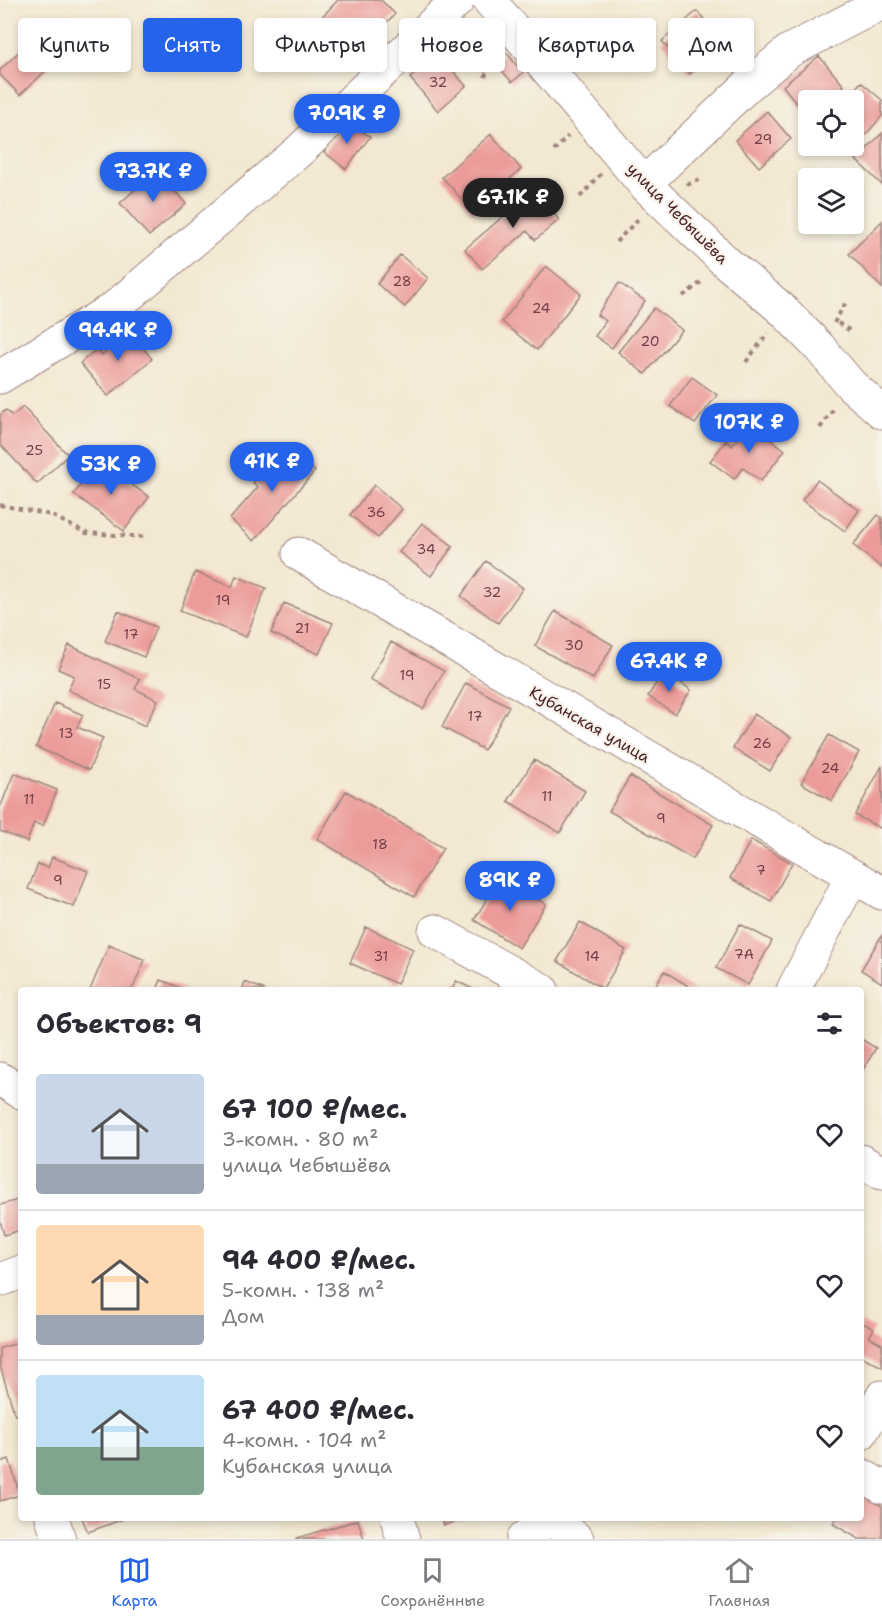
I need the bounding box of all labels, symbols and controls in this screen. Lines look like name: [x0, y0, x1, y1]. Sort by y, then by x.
chip: Купить: [18, 18, 131, 72]
chip: Снять: [143, 18, 242, 72]
chip: Фильтры: [254, 18, 387, 72]
chip: Новое: [399, 18, 505, 72]
chip: Квартира: [517, 18, 656, 72]
chip: Дом: [668, 18, 754, 72]
house number: 32: [429, 73, 447, 91]
map controls: [798, 90, 864, 234]
button: locate: [798, 90, 864, 156]
pin: 70.9K ₽: [292, 94, 402, 145]
text: 70.9K ₽: [308, 100, 386, 126]
house number: 29: [754, 130, 772, 148]
pin: 73.7K ₽: [98, 152, 208, 203]
text: 73.7K ₽: [114, 158, 192, 184]
street label: улица Чебышёва: [622, 158, 733, 269]
button: layers: [798, 168, 864, 234]
pin: 67.1K ₽: [458, 178, 568, 229]
text: 67.1K ₽: [477, 184, 549, 210]
house number: 28: [392, 272, 412, 290]
house number: 24: [532, 299, 551, 317]
pin: 94.4K ₽: [63, 311, 173, 362]
text: 94.4K ₽: [78, 317, 158, 343]
house number: 20: [640, 332, 660, 350]
pin: 107K ₽: [700, 403, 798, 454]
text: 107K ₽: [714, 409, 784, 435]
house number: 25: [25, 441, 43, 459]
pin: 41K ₽: [230, 442, 314, 493]
pin: 53K ₽: [69, 445, 153, 496]
text: 41K ₽: [244, 448, 300, 474]
text: 53K ₽: [81, 451, 141, 477]
house number: 36: [366, 503, 386, 521]
house number: 34: [416, 540, 436, 558]
house number: 32: [483, 583, 501, 601]
house number: 19: [215, 591, 231, 609]
house number: 21: [295, 619, 309, 637]
house number: 17: [124, 625, 138, 643]
house number: 30: [564, 636, 584, 654]
pin: 67.4K ₽: [614, 642, 724, 693]
text: 67.4K ₽: [630, 648, 708, 674]
house number: 19: [399, 666, 415, 684]
house number: 15: [97, 675, 111, 693]
street label: Кубанская улица: [526, 681, 654, 768]
house number: 17: [468, 707, 482, 725]
house number: 13: [59, 724, 73, 742]
house number: 26: [753, 734, 772, 752]
house number: 24: [821, 759, 840, 777]
house number: 11: [541, 787, 553, 805]
house number: 11: [23, 790, 35, 808]
house number: 9: [656, 809, 666, 827]
house number: 18: [372, 835, 388, 853]
pin: 89K ₽: [468, 861, 552, 912]
house number: 7: [756, 861, 766, 879]
text: 89K ₽: [479, 867, 541, 893]
house number: 9: [53, 871, 63, 889]
house number: 7А: [734, 945, 754, 963]
house number: 31: [374, 947, 388, 965]
house number: 14: [584, 947, 600, 965]
text: Объектов: 9: [36, 1006, 202, 1041]
icon: filters: [813, 1007, 846, 1040]
text: 67 100 ₽/мес.: [222, 1091, 407, 1126]
icon: home: [84, 1098, 156, 1170]
icon: heart: [813, 1118, 846, 1151]
text: 3-комн. · 80 m²: [222, 1126, 378, 1152]
text: улица Чебышёва: [222, 1152, 391, 1178]
text: 94 400 ₽/мес.: [222, 1242, 416, 1277]
icon: home: [84, 1249, 156, 1321]
icon: heart: [813, 1269, 846, 1302]
text: 5-комн. · 138 m²: [222, 1277, 384, 1303]
text: Дом: [222, 1303, 264, 1329]
text: 67 400 ₽/мес.: [222, 1392, 414, 1427]
icon: home: [84, 1399, 156, 1471]
icon: heart: [813, 1419, 846, 1452]
text: 4-комн. · 104 m²: [222, 1427, 386, 1453]
text: Кубанская улица: [222, 1453, 392, 1479]
tab: Карта: [112, 1554, 157, 1611]
tab: Сохранённые: [381, 1554, 485, 1611]
tab: Главная: [708, 1554, 770, 1611]

